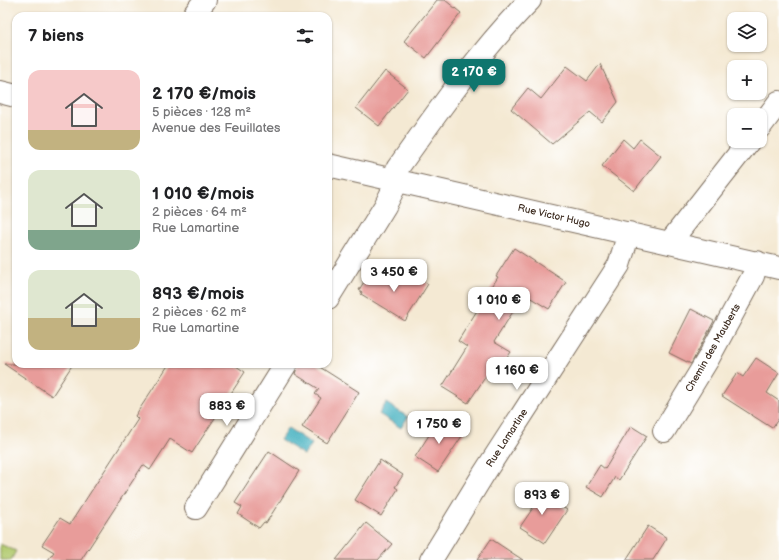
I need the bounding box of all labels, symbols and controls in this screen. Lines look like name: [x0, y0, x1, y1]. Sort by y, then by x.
map controls: [727, 12, 767, 148]
button: layers: [727, 12, 767, 52]
icon: filters: [294, 25, 316, 47]
text: 7 biens: [28, 26, 84, 46]
pin: 2 170 €: [437, 59, 511, 93]
button: +: [727, 60, 767, 100]
text: 2 170 €: [451, 64, 497, 80]
text: 2 170 €/mois: [152, 84, 256, 104]
icon: home: [60, 86, 108, 134]
text: 5 pièces · 128 m²: [152, 104, 251, 120]
button: −: [727, 108, 767, 148]
text: Avenue des Feuillates: [152, 120, 280, 136]
text: 1 010 €/mois: [152, 184, 254, 204]
icon: home: [60, 186, 108, 234]
street label: Rue Victor Hugo: [517, 202, 592, 230]
text: 2 pièces · 64 m²: [152, 204, 247, 220]
text: Rue Lamartine: [152, 220, 239, 236]
pin: 3 450 €: [357, 259, 431, 293]
text: 3 450 €: [370, 264, 418, 280]
text: 893 €/mois: [152, 284, 244, 304]
icon: home: [60, 286, 108, 334]
pin: 1 010 €: [462, 287, 536, 321]
text: 1 010 €: [477, 292, 521, 308]
street label: Chemin des Mauberts: [683, 302, 743, 394]
text: 2 pièces · 62 m²: [152, 304, 247, 320]
text: Rue Lamartine: [152, 320, 239, 336]
pin: 1 160 €: [480, 357, 554, 391]
text: 1 160 €: [495, 362, 539, 378]
pin: 883 €: [199, 393, 255, 427]
text: 883 €: [209, 398, 245, 414]
street label: Rue Lamartine: [484, 407, 530, 469]
pin: 1 750 €: [402, 411, 476, 445]
text: 1 750 €: [416, 416, 462, 432]
pin: 893 €: [514, 482, 570, 516]
text: 893 €: [524, 487, 560, 503]

